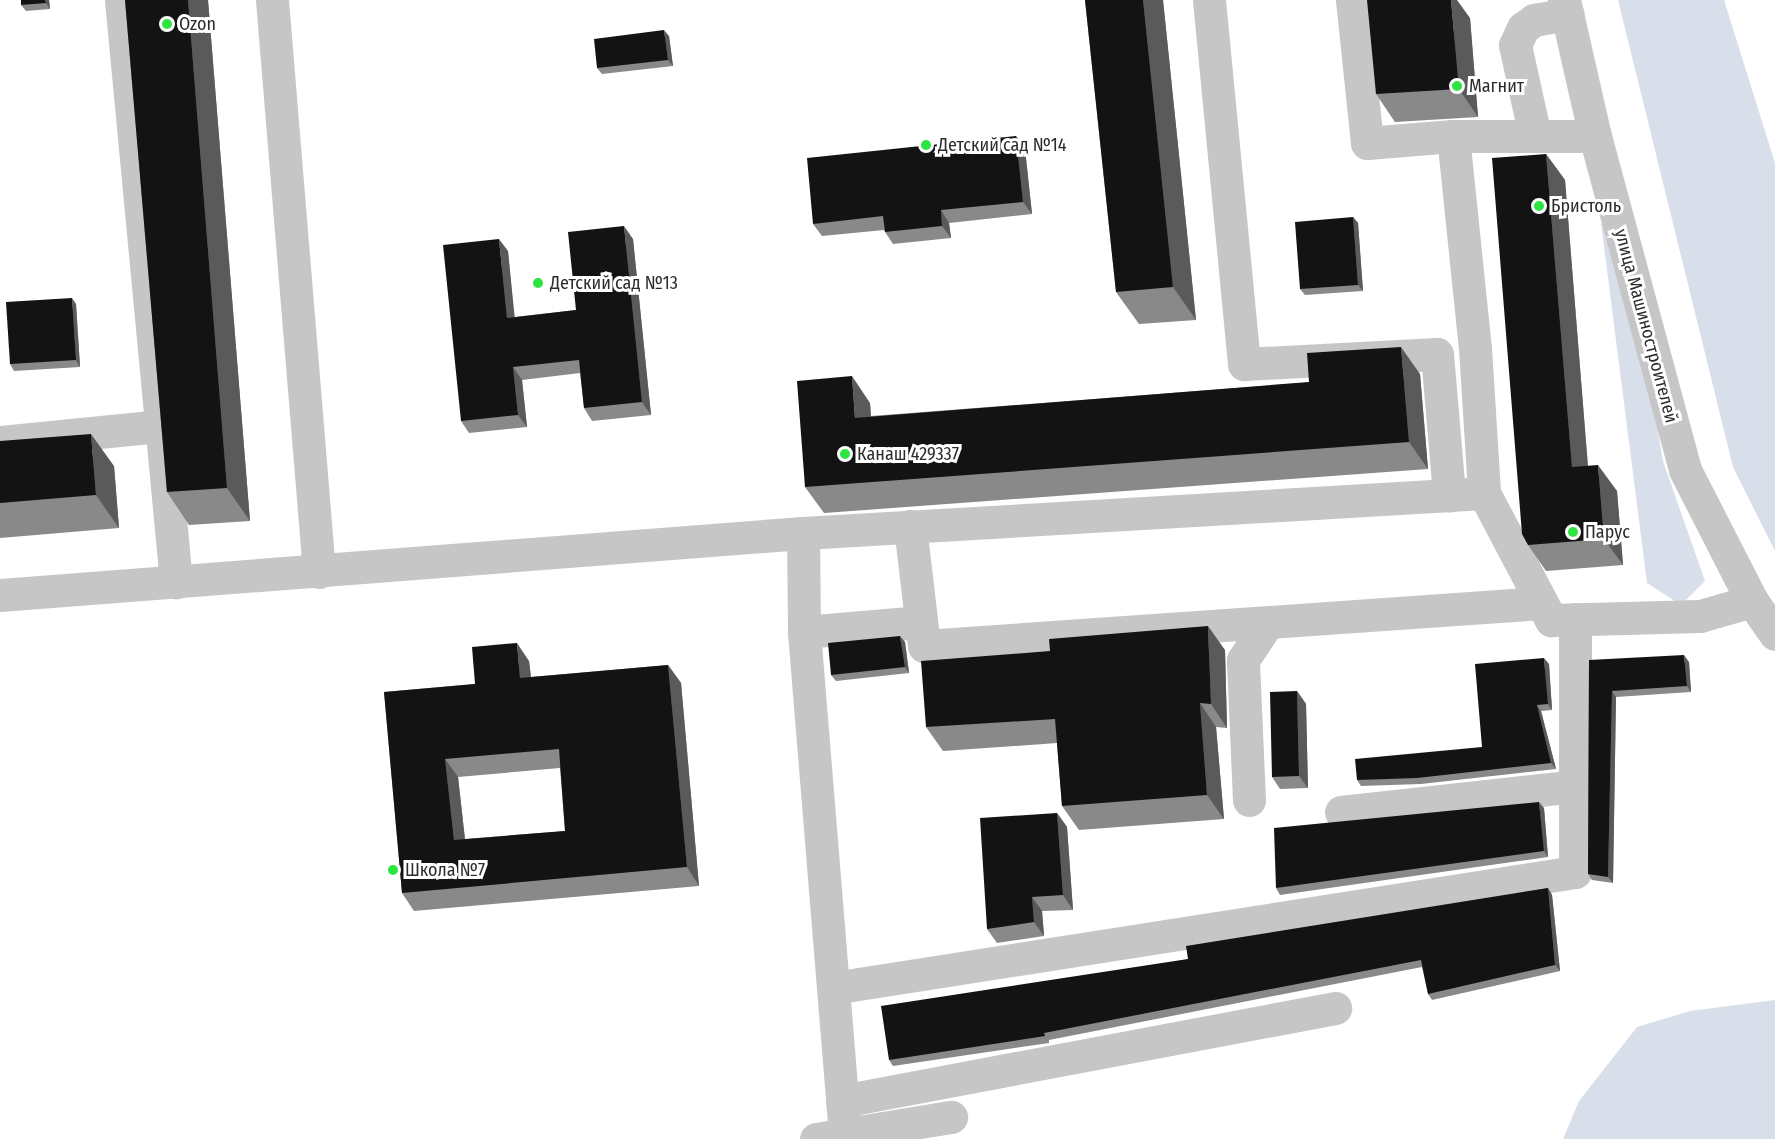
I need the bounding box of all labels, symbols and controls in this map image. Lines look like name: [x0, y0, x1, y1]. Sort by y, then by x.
place label: Ozon: [179, 13, 216, 35]
marker: Ozon: [160, 17, 174, 31]
place label: Магнит: [1469, 75, 1524, 97]
marker: Магнит: [1450, 79, 1464, 93]
place label: Детский сад №14: [938, 134, 1067, 156]
marker: Детский сад №14: [919, 138, 933, 152]
place label: Бристоль: [1551, 195, 1621, 217]
marker: Бристоль: [1532, 199, 1546, 213]
street label: улица Машиностроителей: [1610, 227, 1682, 425]
place label: Детский сад №13: [550, 272, 678, 294]
marker: Детский сад №13: [531, 276, 545, 290]
place label: Канаш 429337: [857, 443, 959, 465]
marker: Канаш 429337: [838, 447, 852, 461]
place label: Парус: [1585, 521, 1630, 543]
marker: Парус: [1566, 525, 1580, 539]
place label: Школа №7: [405, 859, 485, 881]
marker: Школа №7: [386, 863, 400, 877]

